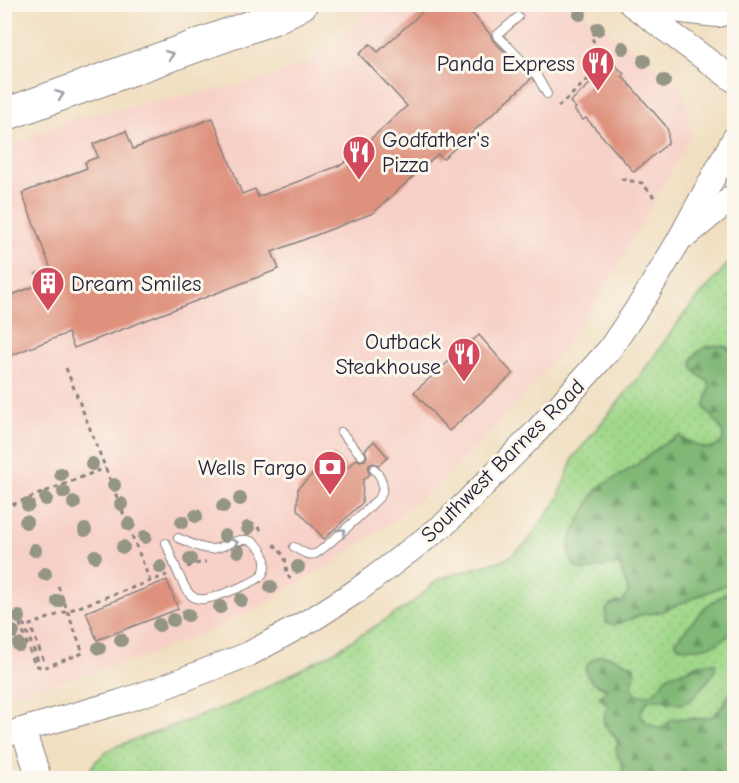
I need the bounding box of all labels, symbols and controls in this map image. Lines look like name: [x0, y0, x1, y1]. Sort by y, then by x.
restaurant icon: Panda Express: [580, 45, 616, 92]
one-way arrow: [164, 50, 175, 63]
place label: Panda Express: [437, 51, 575, 77]
one-way arrow: [54, 90, 64, 103]
place label: Godfather's Pizza: [382, 127, 489, 178]
restaurant icon: Godfather's Pizza: [341, 134, 377, 181]
building icon: Dream Smiles: [30, 265, 66, 312]
place label: Dream Smiles: [71, 271, 201, 297]
place label: Outback Steakhouse: [335, 329, 441, 380]
restaurant icon: Outback Steakhouse: [446, 336, 482, 383]
street label: Southwest Barnes Road: [416, 374, 590, 548]
bank icon: Wells Fargo: [312, 449, 348, 496]
place label: Wells Fargo: [198, 455, 307, 481]
one-way arrow: [334, 529, 345, 540]
one-way arrow: [228, 538, 239, 550]

